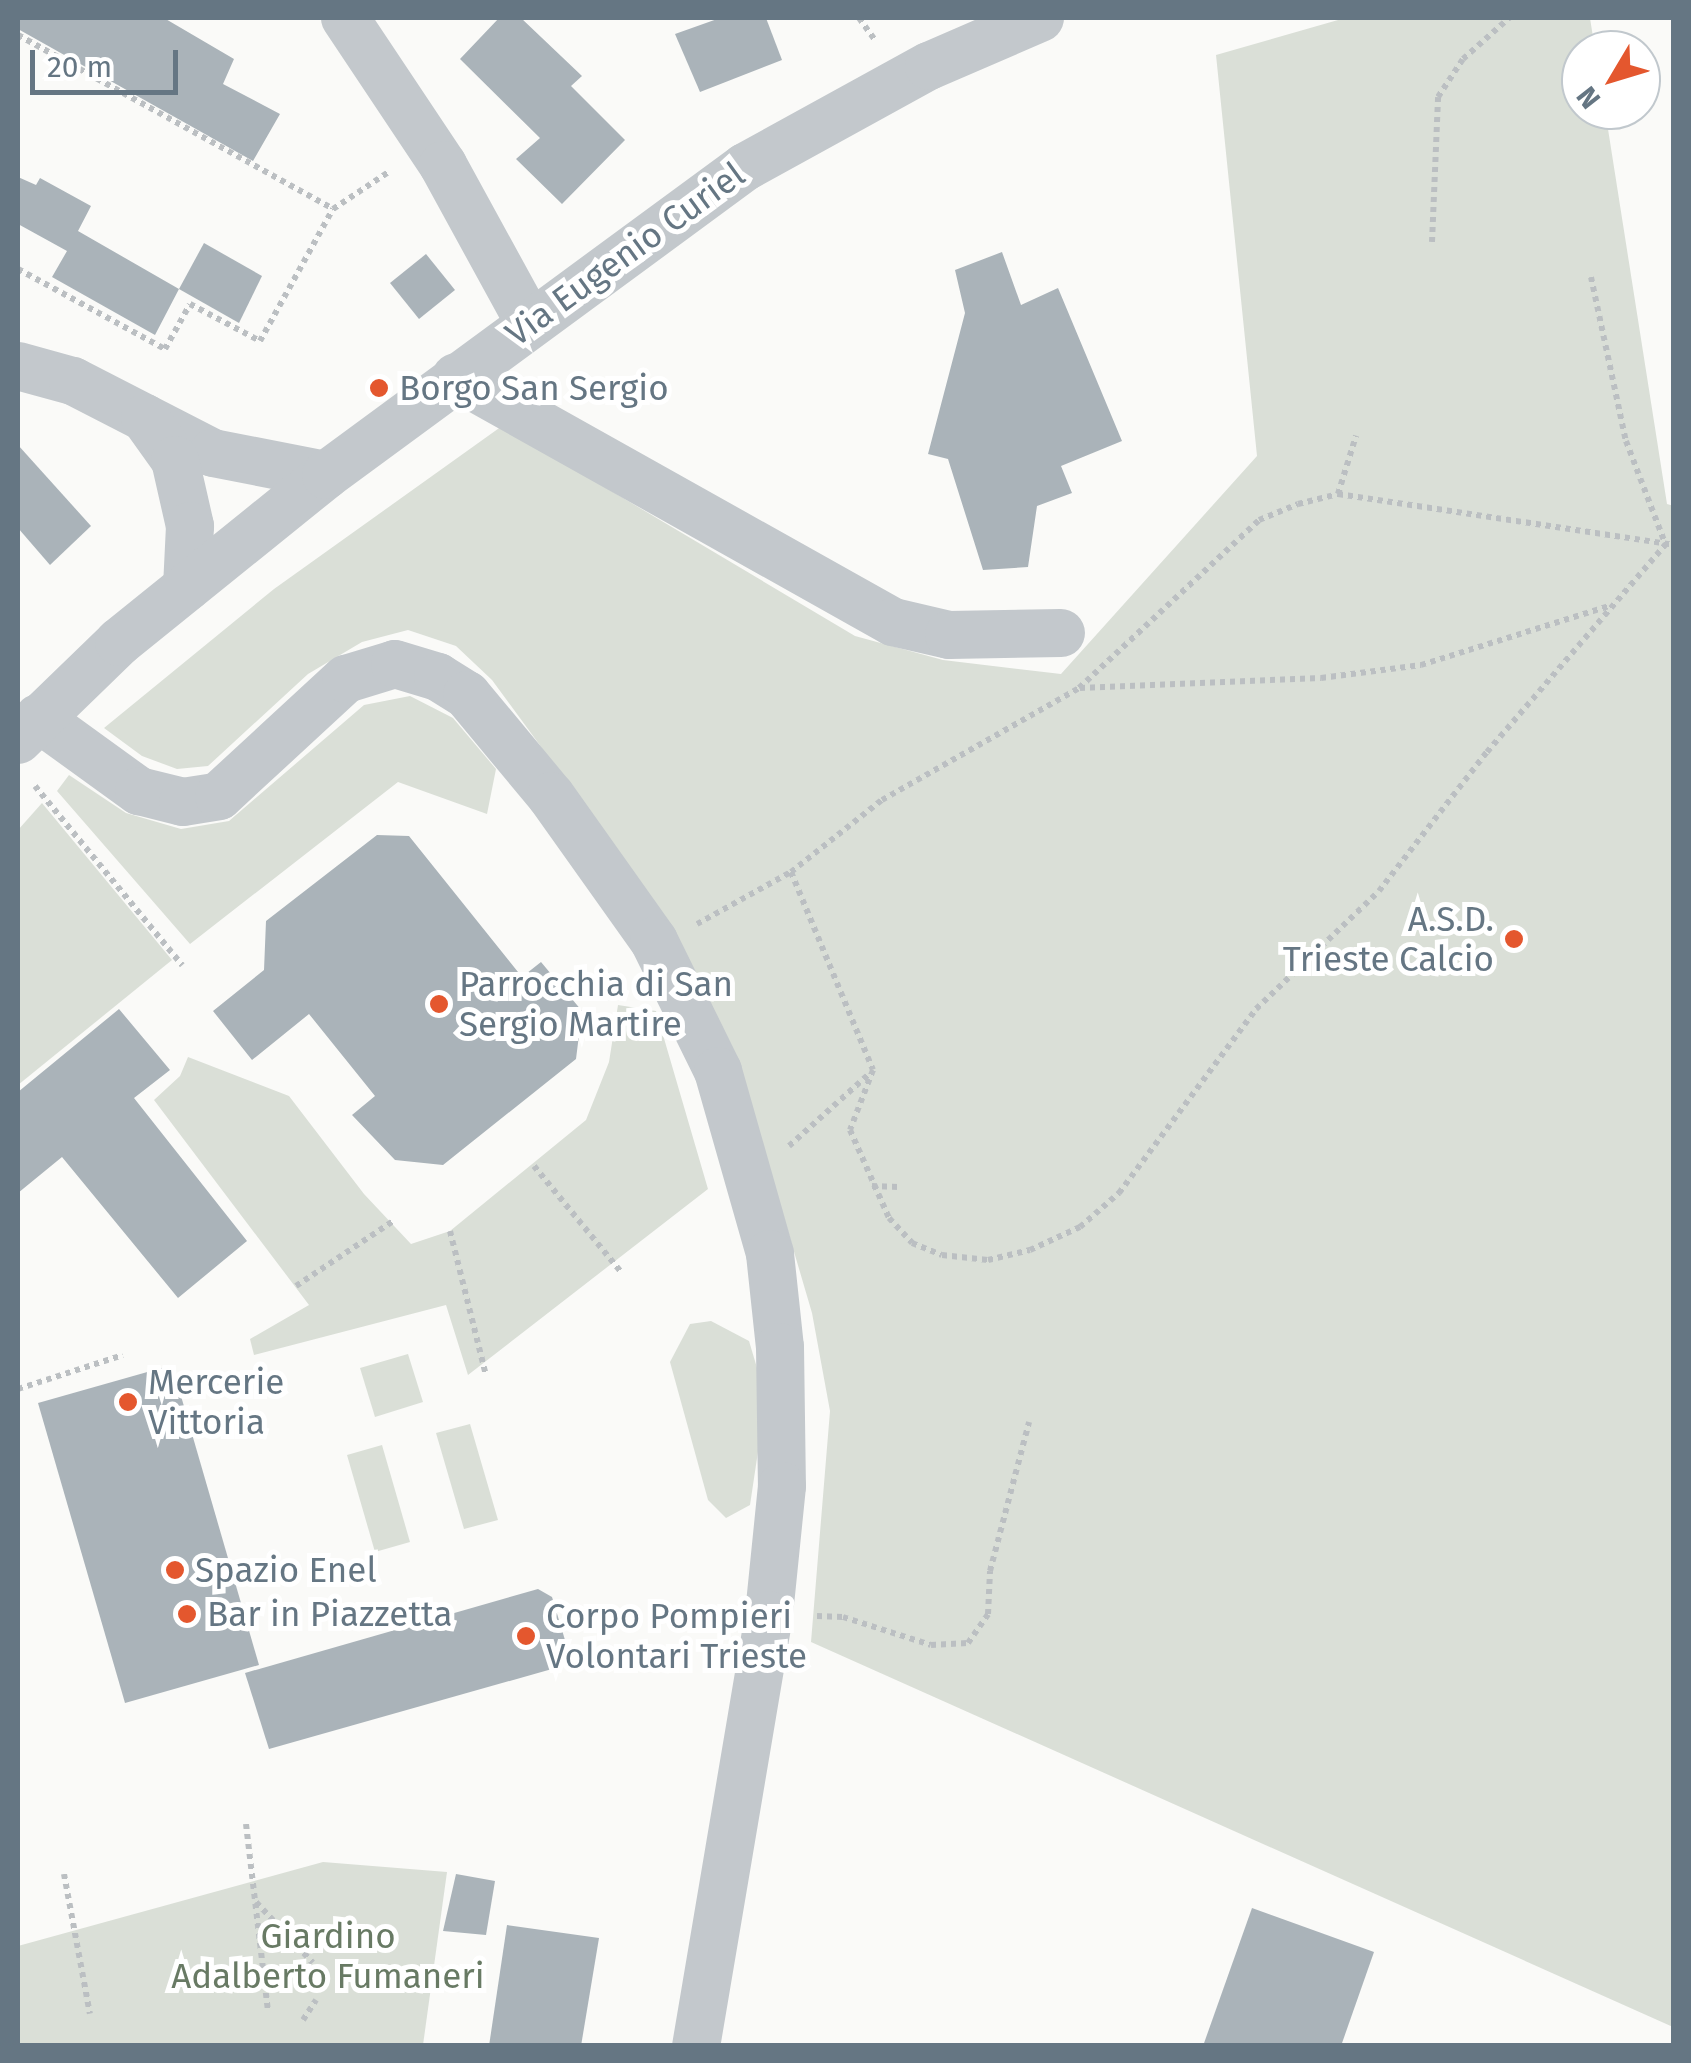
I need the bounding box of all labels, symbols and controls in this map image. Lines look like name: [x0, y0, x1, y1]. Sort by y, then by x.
scale bar: [35, 30, 182, 92]
north arrow: [1561, 30, 1661, 130]
text: 20 m: [47, 49, 112, 85]
text: N: [1570, 80, 1607, 115]
street label: Via Eugenio Curiel: [497, 153, 753, 355]
place label: Borgo San Sergio: [399, 367, 669, 409]
marker: Borgo San Sergio: [368, 377, 390, 399]
place label: A.S.D. Trieste Calcio: [1283, 898, 1494, 980]
marker: A.S.D. Trieste Calcio: [1503, 928, 1525, 950]
place label: Parrocchia di San Sergio Martire: [459, 963, 733, 1045]
marker: Parrocchia di San Sergio Martire: [428, 993, 450, 1015]
place label: Mercerie Vittoria: [148, 1361, 284, 1443]
marker: Mercerie Vittoria: [117, 1391, 139, 1413]
place label: Spazio Enel: [195, 1549, 377, 1591]
marker: Spazio Enel: [164, 1559, 186, 1581]
place label: Bar in Piazzetta: [207, 1593, 452, 1635]
place label: Corpo Pompieri Volontari Trieste: [546, 1595, 807, 1677]
marker: Bar in Piazzetta: [176, 1603, 198, 1625]
marker: Corpo Pompieri Volontari Trieste: [515, 1625, 537, 1647]
park label: Giardino Adalberto Fumaneri: [171, 1915, 485, 1997]

